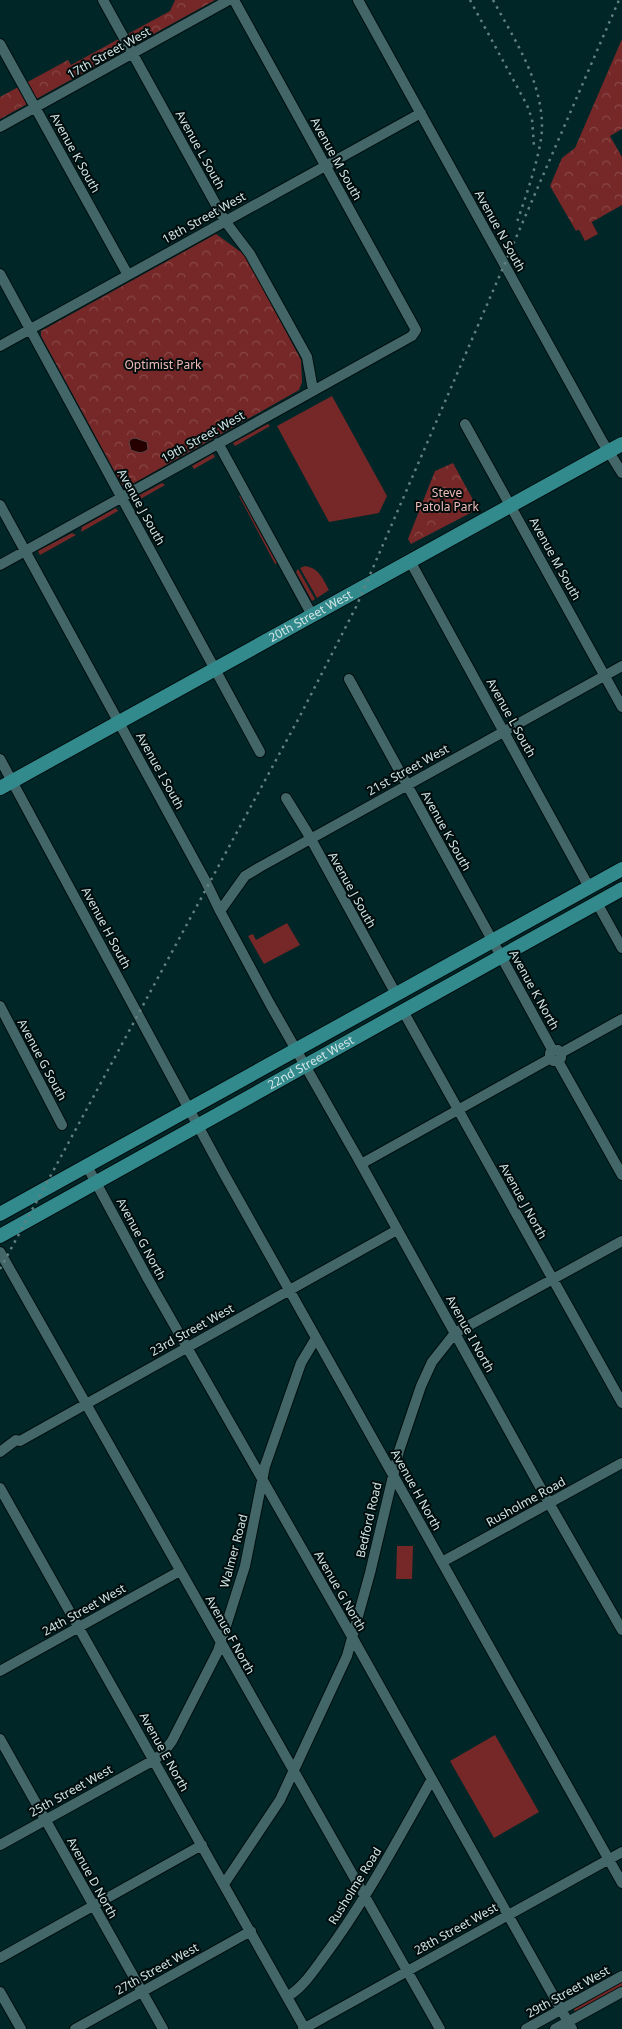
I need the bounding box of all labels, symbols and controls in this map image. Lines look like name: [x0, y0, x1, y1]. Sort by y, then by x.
street label: 17th Street West: [64, 22, 154, 83]
street label: Avenue L South: [172, 107, 229, 192]
street label: Avenue K South: [46, 110, 104, 196]
street label: Avenue M South: [307, 114, 366, 203]
street label: 18th Street West: [159, 187, 249, 248]
street label: Avenue N South: [471, 187, 530, 274]
park label: Optimist Park: [124, 356, 202, 373]
street label: 19th Street West: [158, 406, 248, 467]
street label: Avenue J South: [113, 466, 169, 548]
park label: Steve Patola Park: [415, 484, 480, 515]
street label: Avenue M South: [526, 514, 585, 603]
street label: 20th Street West: [266, 585, 356, 646]
street label: Avenue L South: [483, 675, 540, 760]
street label: Avenue I South: [132, 729, 189, 812]
street label: 21st Street West: [364, 740, 452, 799]
street label: Avenue K South: [417, 788, 475, 874]
street label: Avenue J South: [324, 849, 380, 931]
street label: Avenue H South: [78, 884, 135, 972]
street label: Avenue K North: [505, 947, 563, 1033]
street label: Avenue G South: [14, 1016, 71, 1104]
street label: 22nd Street West: [265, 1031, 357, 1093]
street label: Avenue J North: [495, 1160, 551, 1242]
street label: Avenue G North: [113, 1195, 170, 1283]
street label: Avenue I North: [442, 1292, 499, 1375]
street label: 23rd Street West: [147, 1299, 237, 1360]
street label: Avenue H North: [387, 1446, 446, 1533]
street label: Rusholme Road: [483, 1473, 569, 1530]
street label: Bedford Road: [352, 1480, 385, 1560]
street label: Walmer Road: [216, 1512, 252, 1590]
street label: Avenue G North: [311, 1547, 370, 1634]
street label: 24th Street West: [39, 1579, 129, 1640]
street label: Avenue F North: [202, 1592, 259, 1677]
street label: Avenue E North: [136, 1709, 193, 1794]
street label: 25th Street West: [26, 1760, 116, 1821]
street label: Avenue D North: [63, 1834, 122, 1921]
street label: Rusholme Road: [324, 1844, 385, 1928]
street label: 28th Street West: [411, 1898, 501, 1959]
street label: 27th Street West: [112, 1938, 202, 1999]
street label: 29th Street West: [523, 1961, 613, 2022]

